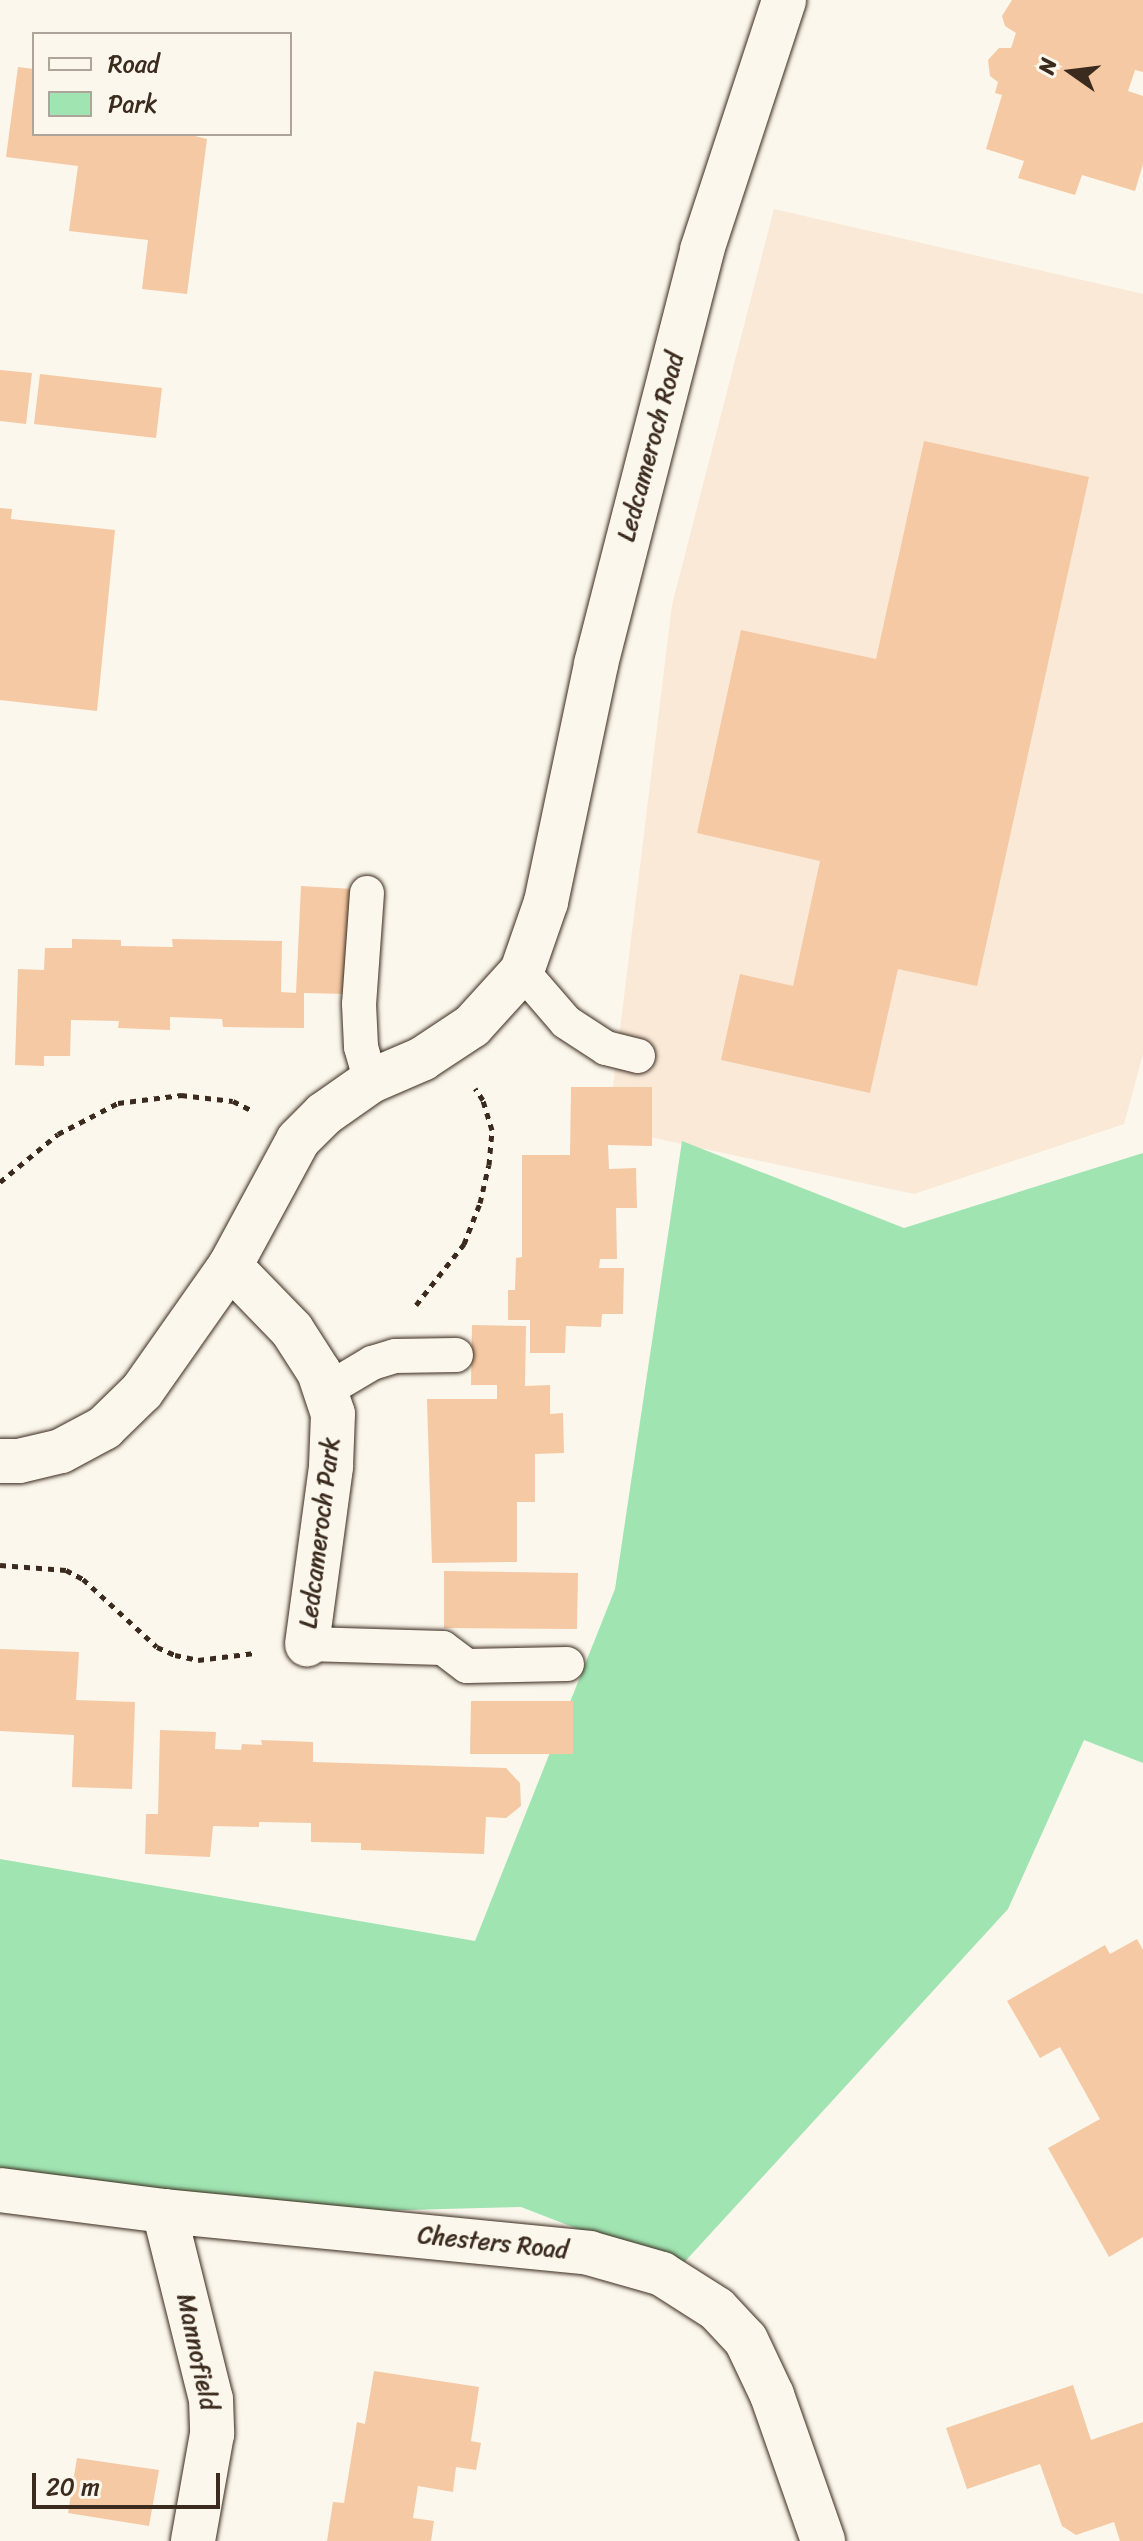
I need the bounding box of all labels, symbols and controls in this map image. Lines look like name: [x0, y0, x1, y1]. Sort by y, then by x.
legend: [32, 32, 292, 136]
north arrow: [1031, 32, 1111, 112]
text: Road: [108, 43, 159, 85]
text: N: [1026, 54, 1068, 78]
text: Park: [108, 83, 157, 125]
street label: Ledcameroch Road: [612, 349, 690, 545]
street label: Ledcameroch Park: [294, 1436, 346, 1630]
street label: Chesters Road: [416, 2221, 570, 2265]
street label: Mannofield: [171, 2291, 223, 2413]
scale bar: [36, 2457, 224, 2507]
text: 20 m: [46, 2466, 100, 2508]

